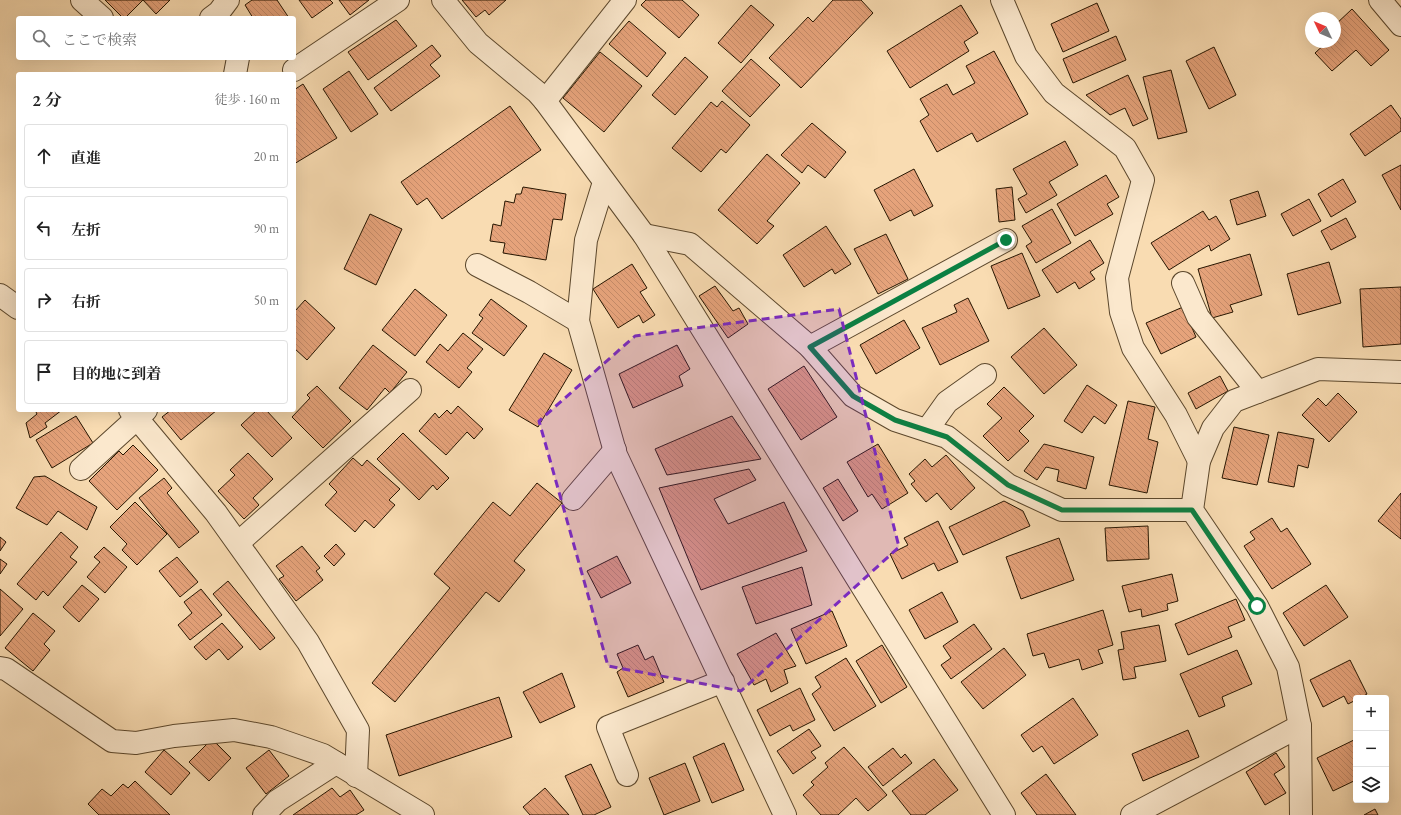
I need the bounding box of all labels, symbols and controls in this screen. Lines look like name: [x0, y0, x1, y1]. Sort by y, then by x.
north arrow: [1305, 12, 1341, 48]
search box: [16, 16, 296, 60]
icon: search: [30, 27, 52, 49]
text: ここで検索: [62, 30, 137, 49]
text: 2 分: [32, 89, 62, 111]
text: 徒歩 · 160 m: [215, 91, 280, 108]
icon: ahead: [33, 145, 55, 167]
text: 直進: [71, 148, 101, 167]
text: 20 m: [254, 148, 279, 165]
icon: left: [33, 217, 55, 239]
text: 左折: [71, 220, 101, 239]
text: 90 m: [254, 220, 279, 237]
route end: [997, 231, 1015, 249]
icon: right: [33, 289, 55, 311]
text: 右折: [71, 292, 101, 311]
text: 50 m: [254, 292, 279, 309]
icon: arrive: [33, 361, 55, 383]
text: 目的地に到着: [71, 364, 161, 383]
route start: [1248, 597, 1266, 615]
map controls: [1353, 695, 1389, 803]
button: +: [1353, 695, 1389, 731]
button: −: [1353, 731, 1389, 767]
button: layers: [1353, 767, 1389, 803]

